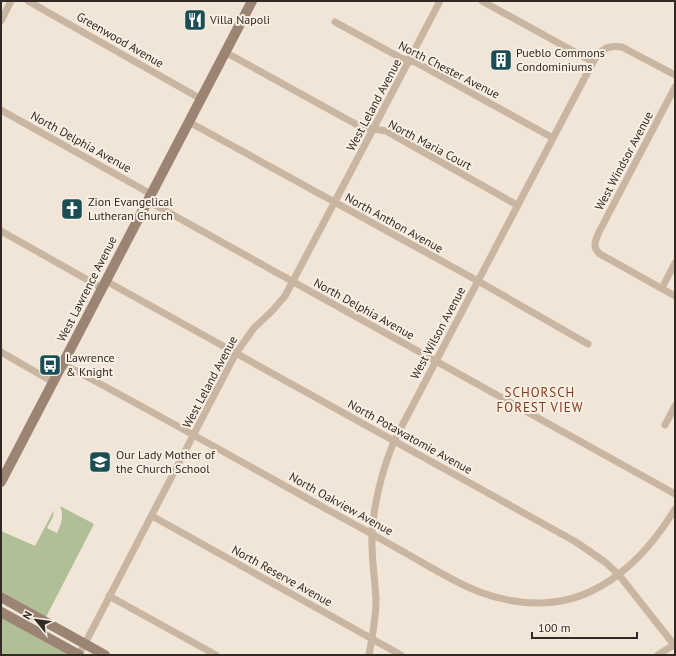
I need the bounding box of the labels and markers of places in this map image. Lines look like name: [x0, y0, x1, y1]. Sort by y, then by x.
restaurant icon: Villa Napoli: [182, 7, 208, 33]
place label: Villa Napoli: [209, 12, 270, 27]
place label: Pueblo Commons Condominiums: [516, 45, 605, 74]
building icon: Pueblo Commons Condominiums: [488, 47, 514, 73]
place label: Zion Evangelical Lutheran Church: [88, 194, 173, 223]
church icon: Zion Evangelical Lutheran Church: [59, 196, 85, 222]
place label: Lawrence & Knight: [66, 350, 115, 379]
bus stop icon: Lawrence & Knight: [37, 352, 63, 378]
place label: Our Lady Mother of the Church School: [116, 447, 216, 476]
school or university icon: Our Lady Mother of the Church School: [87, 449, 113, 475]

